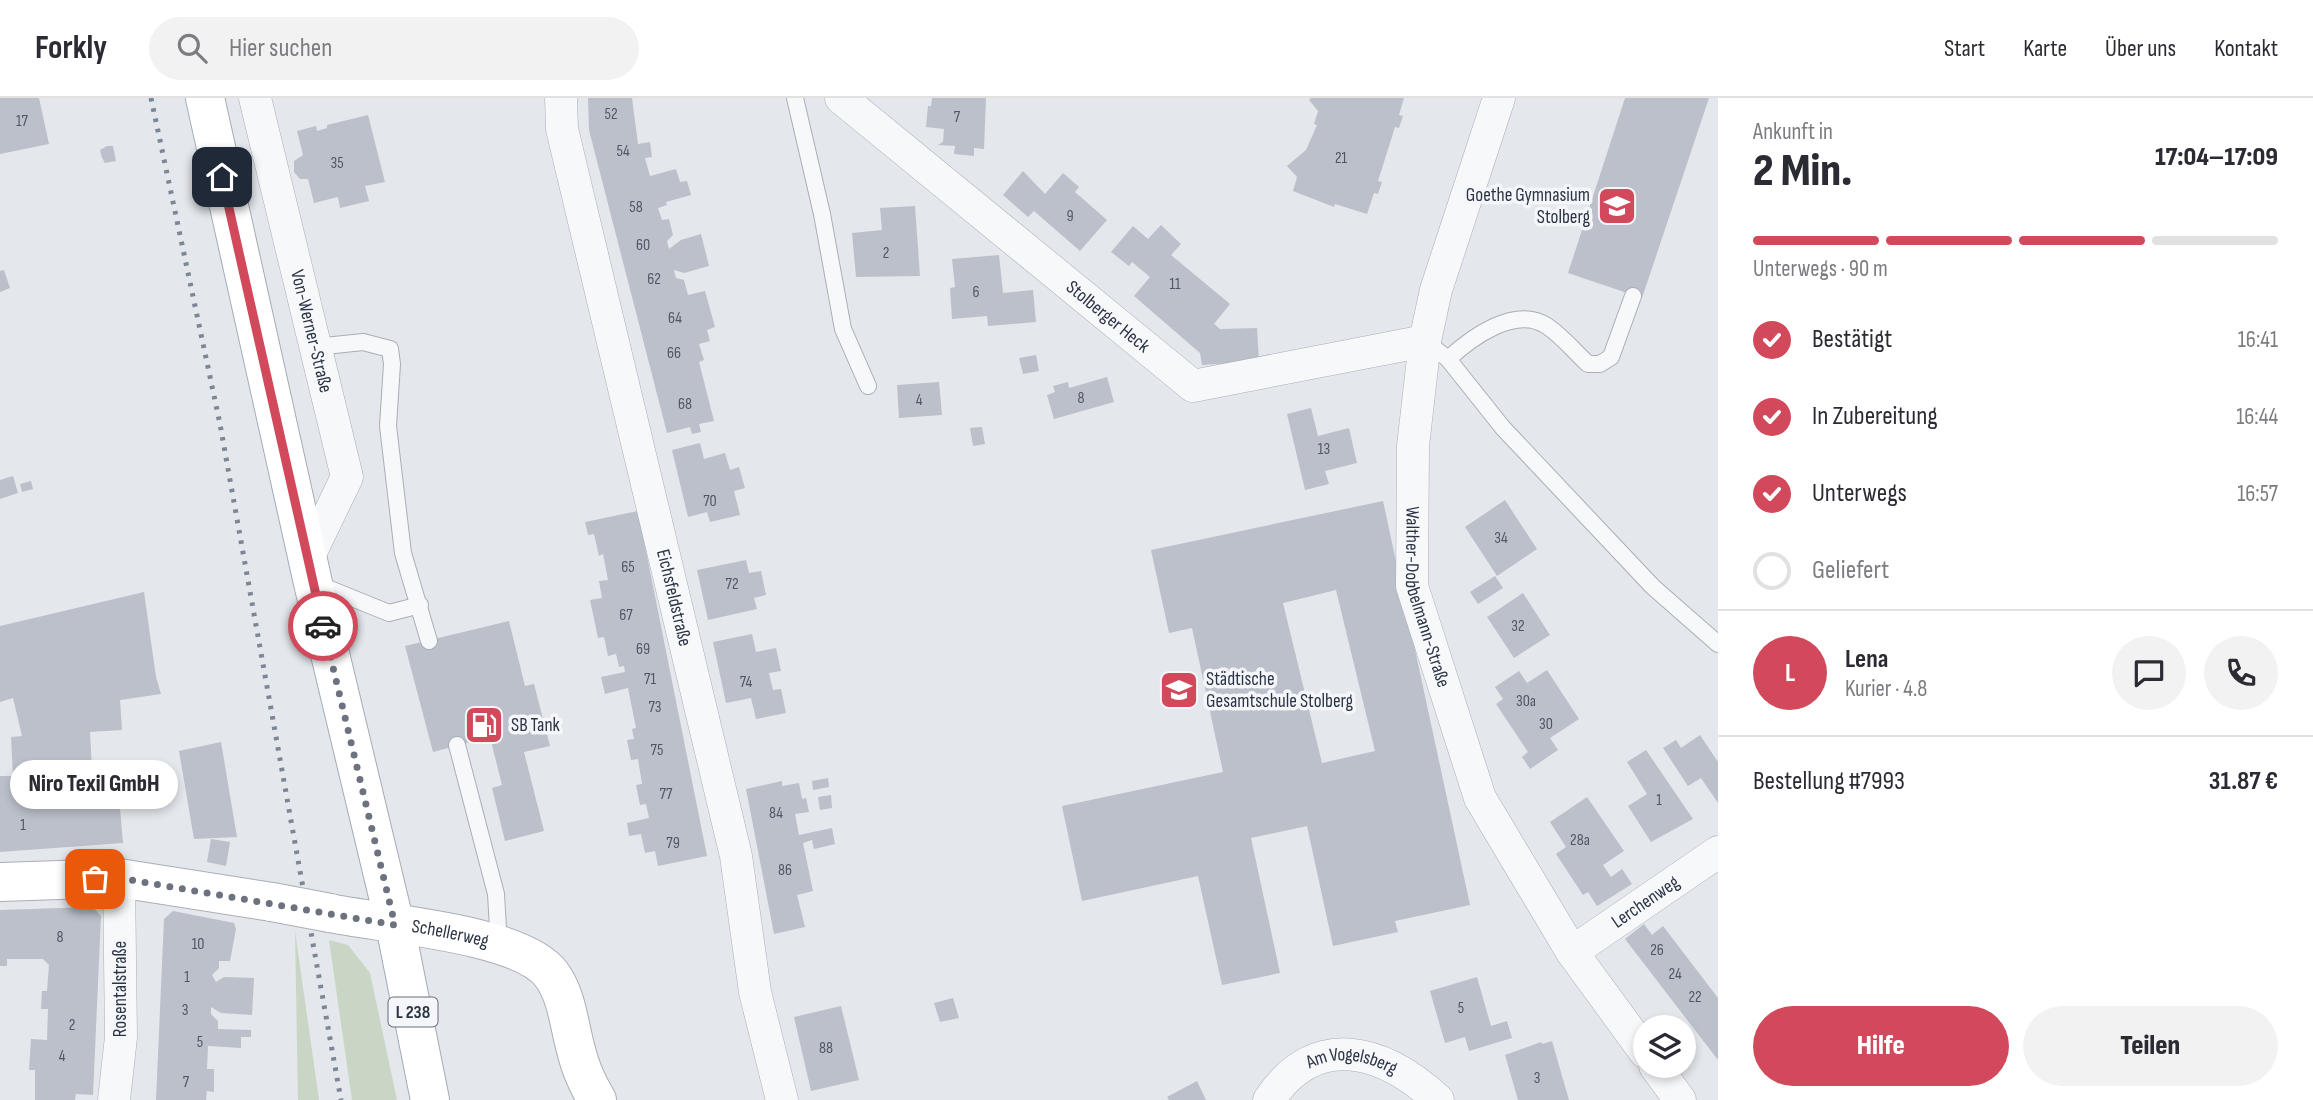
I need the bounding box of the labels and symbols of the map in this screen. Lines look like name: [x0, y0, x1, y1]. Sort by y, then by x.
house number: 52: [604, 105, 618, 124]
house number: 7: [954, 108, 961, 127]
house number: 17: [16, 112, 29, 131]
house number: 54: [616, 142, 630, 161]
pin: [192, 147, 252, 207]
house number: 21: [1335, 149, 1348, 168]
house number: 35: [330, 154, 344, 173]
place label: Goethe Gymnasium Stolberg: [1466, 184, 1590, 229]
school or university icon: Goethe Gymnasium Stolberg: [1596, 185, 1638, 227]
house number: 58: [629, 198, 643, 217]
house number: 9: [1066, 207, 1074, 226]
house number: 60: [636, 236, 650, 255]
house number: 2: [883, 244, 889, 263]
street label: Von-Werner-Straße: [286, 267, 338, 395]
house number: 62: [647, 270, 661, 289]
street label: Stolberger Heck: [1061, 275, 1155, 358]
house number: 11: [1169, 275, 1181, 294]
house number: 6: [972, 283, 980, 302]
house number: 64: [668, 309, 682, 328]
house number: 66: [667, 344, 681, 363]
house number: 8: [1077, 389, 1085, 408]
house number: 4: [916, 391, 923, 410]
house number: 68: [678, 395, 692, 414]
house number: 13: [1318, 440, 1330, 459]
house number: 70: [703, 492, 717, 511]
street label: Walther-Dobbelmann-Straße: [1400, 506, 1455, 690]
house number: 34: [1494, 529, 1508, 548]
street label: Eichsfeldstraße: [651, 547, 697, 649]
house number: 65: [621, 558, 635, 577]
house number: 72: [726, 575, 738, 594]
courier: [288, 591, 358, 661]
house number: 67: [619, 606, 633, 625]
house number: 32: [1511, 617, 1525, 636]
house number: 69: [636, 640, 650, 659]
place label: Städtische Gesamtschule Stolberg: [1206, 668, 1354, 713]
school or university icon: Städtische Gesamtschule Stolberg: [1158, 669, 1200, 711]
house number: 71: [644, 670, 656, 689]
house number: 74: [740, 673, 752, 692]
house number: 30a: [1516, 692, 1536, 711]
house number: 73: [648, 698, 662, 717]
fuel station icon: SB Tank: [463, 704, 505, 746]
place label: SB Tank: [511, 714, 561, 737]
house number: 30: [1539, 715, 1553, 734]
house number: 75: [651, 741, 663, 760]
callout: Niro Texil GmbH: [11, 760, 179, 809]
house number: 77: [660, 785, 673, 804]
house number: 1: [1656, 791, 1662, 810]
house number: 84: [769, 804, 783, 823]
house number: 1: [20, 816, 26, 835]
house number: 28a: [1570, 831, 1590, 850]
house number: 79: [666, 834, 680, 853]
pin: [65, 849, 125, 909]
house number: 86: [778, 861, 792, 880]
street label: Lerchenweg: [1607, 870, 1684, 933]
street label: Schellerweg: [410, 915, 492, 953]
house number: 8: [56, 928, 64, 947]
house number: 10: [192, 935, 204, 954]
street label: Rosentalstraße: [109, 941, 132, 1037]
house number: 26: [1650, 941, 1664, 960]
house number: 24: [1668, 965, 1682, 984]
house number: 1: [184, 968, 190, 987]
house number: 22: [1688, 988, 1702, 1007]
road number: L 238: [388, 998, 438, 1027]
house number: 5: [1458, 999, 1464, 1018]
house number: 3: [182, 1001, 188, 1020]
house number: 2: [69, 1016, 75, 1035]
house number: 5: [197, 1033, 203, 1052]
house number: 88: [819, 1039, 833, 1058]
street label: Am Vogelsberg: [1301, 1043, 1402, 1080]
house number: 4: [59, 1047, 66, 1066]
house number: 3: [1534, 1069, 1540, 1088]
house number: 7: [183, 1073, 190, 1092]

